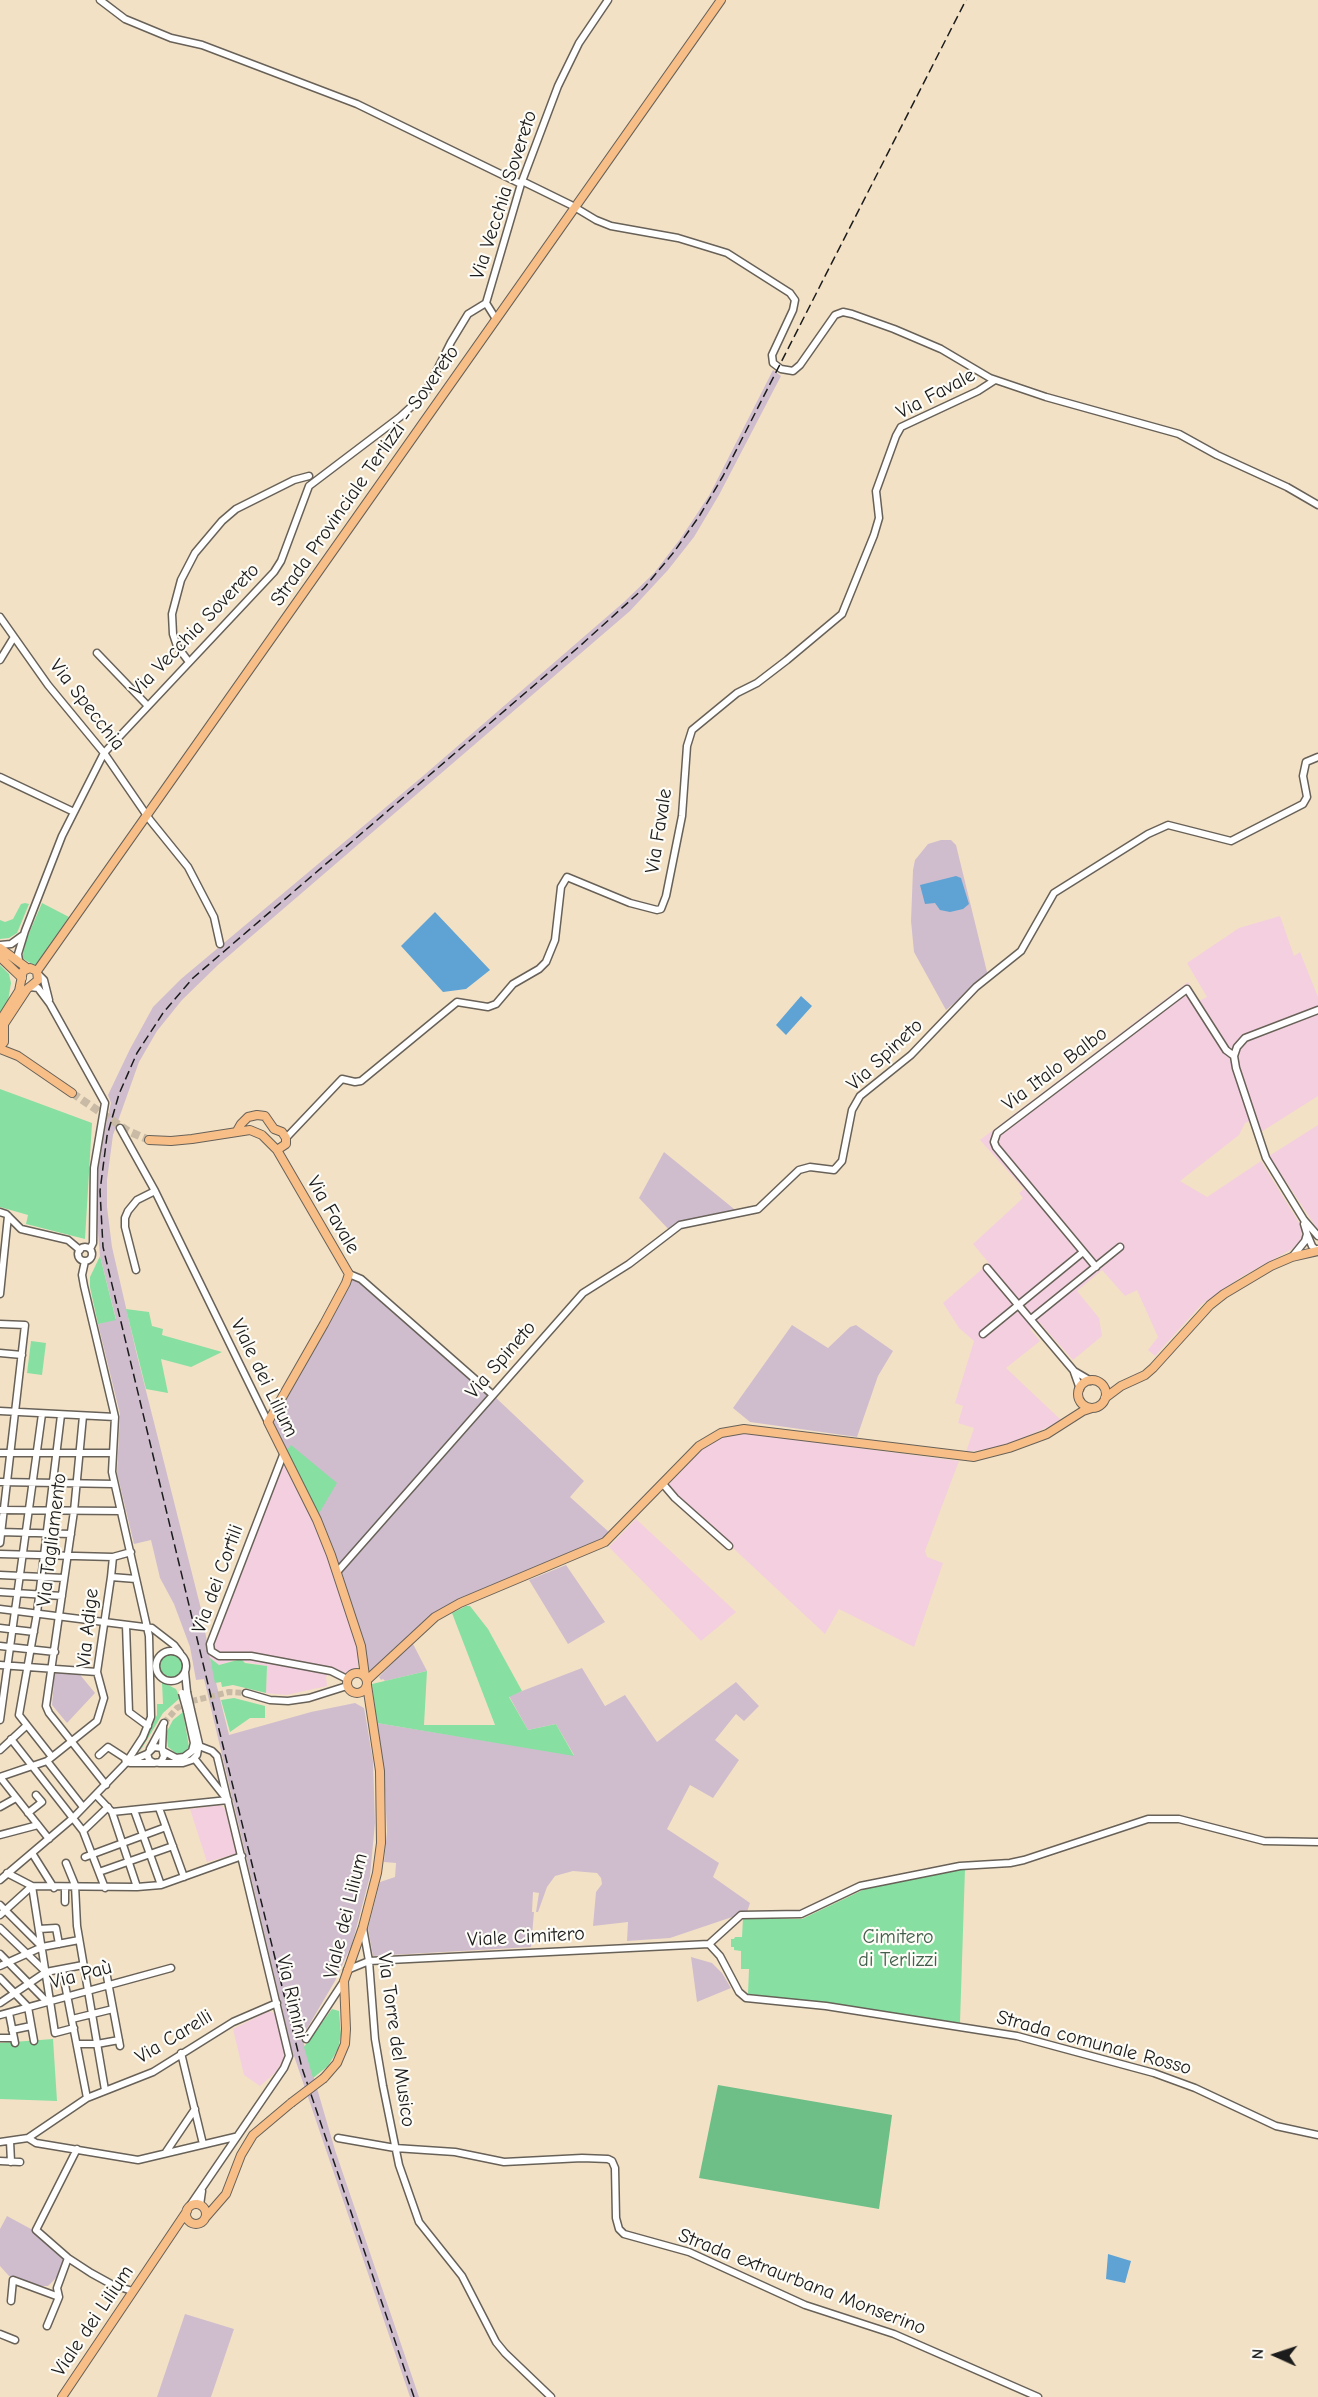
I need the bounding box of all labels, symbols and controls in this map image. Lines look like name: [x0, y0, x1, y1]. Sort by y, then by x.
street label: Via Vecchia Sovereto: [465, 108, 543, 282]
street label: Strada Provinciale Terlizzi - Sovereto: [266, 341, 464, 611]
street label: Via Favale: [893, 363, 979, 425]
street label: Via Vecchia Sovereto: [125, 558, 265, 702]
street label: Via Specchia: [44, 655, 130, 755]
street label: Via Favale: [640, 787, 678, 875]
street label: Via Spineto: [842, 1014, 928, 1096]
street label: Via Italo Balbo: [998, 1022, 1112, 1116]
street label: Via Favale: [301, 1172, 365, 1258]
street label: Viale dei Lilium: [225, 1315, 303, 1441]
street label: Via Spineto: [461, 1316, 541, 1404]
street label: Via Tagliamento: [32, 1472, 72, 1608]
street label: Via dei Cortili: [187, 1521, 249, 1637]
street label: Via Adige: [72, 1587, 104, 1669]
street label: Viale dei Lilium: [319, 1851, 373, 1981]
street label: Viale Cimitero: [467, 1922, 585, 1952]
park label: Cimitero di Terlizzi: [858, 1925, 938, 1972]
street label: Via Torre del Musico: [372, 1952, 420, 2128]
street label: Via Rimini: [271, 1953, 313, 2041]
street label: Via Paù: [47, 1955, 115, 1995]
street label: Via Carelli: [131, 2005, 217, 2069]
street label: Strada comunale Rosso: [994, 2005, 1194, 2081]
street label: Strada extraurbana Monserino: [675, 2224, 929, 2340]
street label: Viale dei Lilium: [47, 2261, 139, 2381]
north arrow: [1246, 2325, 1306, 2385]
text: N: [1249, 2348, 1267, 2360]

